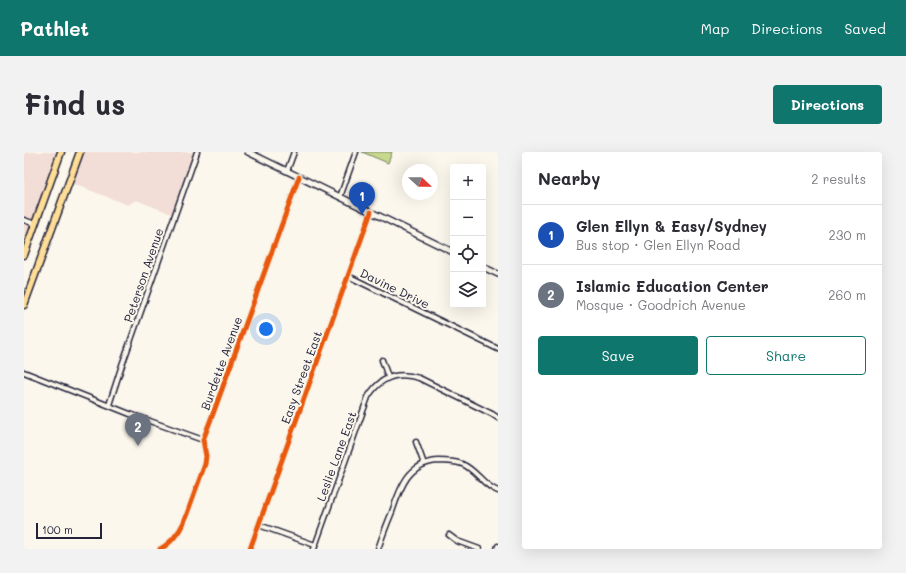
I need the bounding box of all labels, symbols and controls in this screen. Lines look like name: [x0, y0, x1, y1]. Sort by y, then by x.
text: Pathlet: [20, 16, 89, 41]
text: Map: [701, 19, 729, 38]
text: Directions: [751, 19, 822, 38]
text: Saved: [844, 19, 886, 38]
button: Directions: [773, 85, 882, 124]
text: Find us: [24, 86, 125, 122]
north arrow: [402, 164, 438, 200]
map controls: [450, 164, 486, 308]
button: +: [450, 164, 486, 200]
text: Nearby: [538, 167, 600, 189]
text: 2 results: [811, 170, 866, 187]
pin: 1: [349, 182, 375, 215]
button: −: [450, 200, 486, 236]
text: Glen Ellyn & Easy/Sydney: [576, 216, 767, 236]
street label: Peterson Avenue: [119, 226, 167, 324]
text: 1: [548, 226, 554, 243]
text: 230 m: [829, 226, 866, 243]
button: locate: [450, 236, 486, 272]
text: Bus stop · Glen Ellyn Road: [576, 236, 740, 253]
street label: Davine Drive: [358, 264, 432, 312]
button: layers: [450, 272, 486, 308]
text: Islamic Education Center: [576, 276, 769, 296]
text: 2: [547, 286, 555, 303]
text: 260 m: [828, 286, 866, 303]
text: Mosque · Goodrich Avenue: [576, 296, 746, 313]
street label: Burdette Avenue: [197, 314, 245, 412]
your location: [256, 319, 276, 339]
street label: Easy Street East: [277, 328, 325, 426]
button: Save: [538, 336, 698, 375]
button: Share: [706, 336, 866, 375]
street label: Leslie Lane East: [312, 409, 360, 503]
pin: 2: [125, 413, 151, 446]
scale bar: [36, 521, 102, 540]
text: 100 m: [42, 522, 73, 537]

